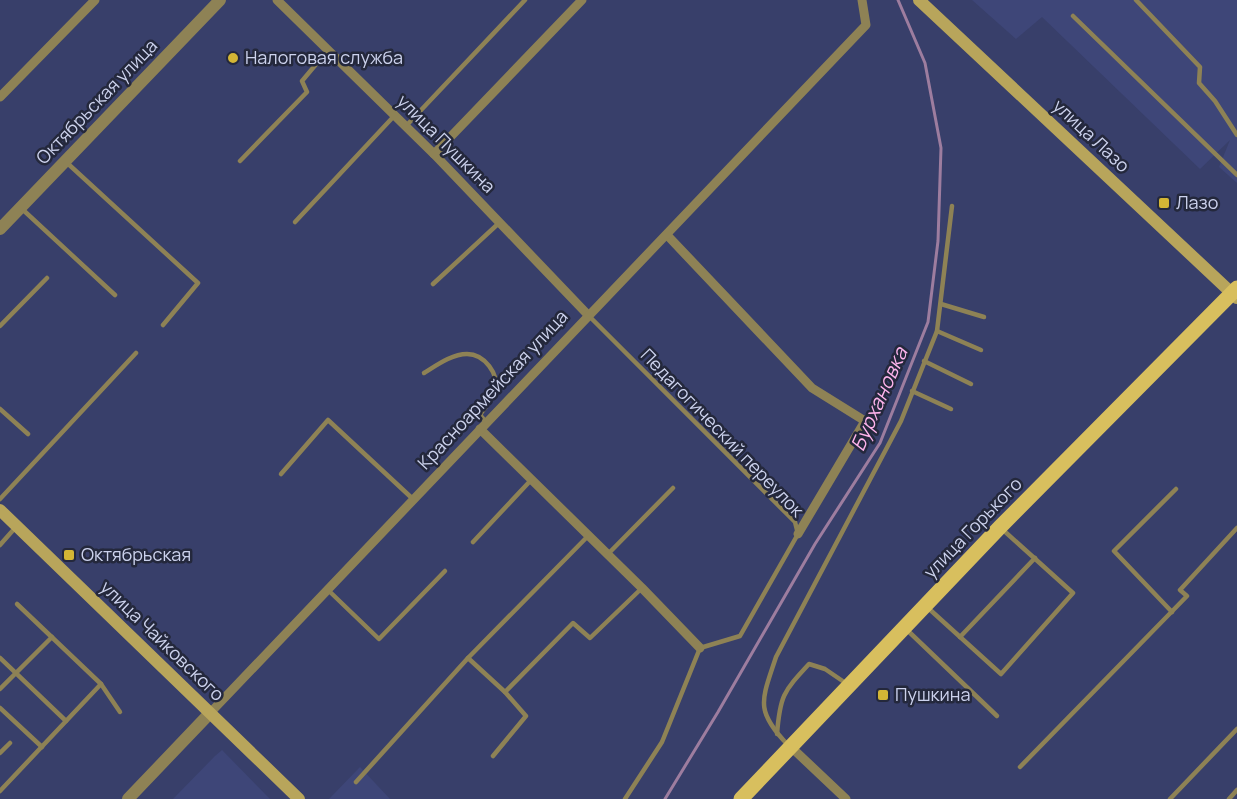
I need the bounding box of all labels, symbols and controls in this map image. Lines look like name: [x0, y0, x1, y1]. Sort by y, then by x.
street label: Октябрьская улица: [30, 34, 162, 169]
place label: Налоговая служба: [245, 45, 403, 69]
marker: Налоговая служба: [226, 51, 240, 65]
street label: улица Пушкина: [392, 89, 501, 198]
street label: улица Лазо: [1048, 93, 1135, 177]
place label: Лазо: [1176, 190, 1218, 214]
marker: Лазо: [1157, 196, 1171, 210]
street label: Красноармейская улица: [412, 304, 573, 474]
water label: Бурхановка: [844, 342, 914, 455]
street label: Педагогический переулок: [636, 343, 810, 522]
street label: улица Горького: [918, 472, 1027, 583]
place label: Октябрьская: [81, 542, 191, 566]
marker: Октябрьская: [62, 548, 76, 562]
street label: улица Чайковского: [96, 575, 230, 706]
place label: Пушкина: [895, 682, 970, 706]
marker: Пушкина: [876, 688, 890, 702]

